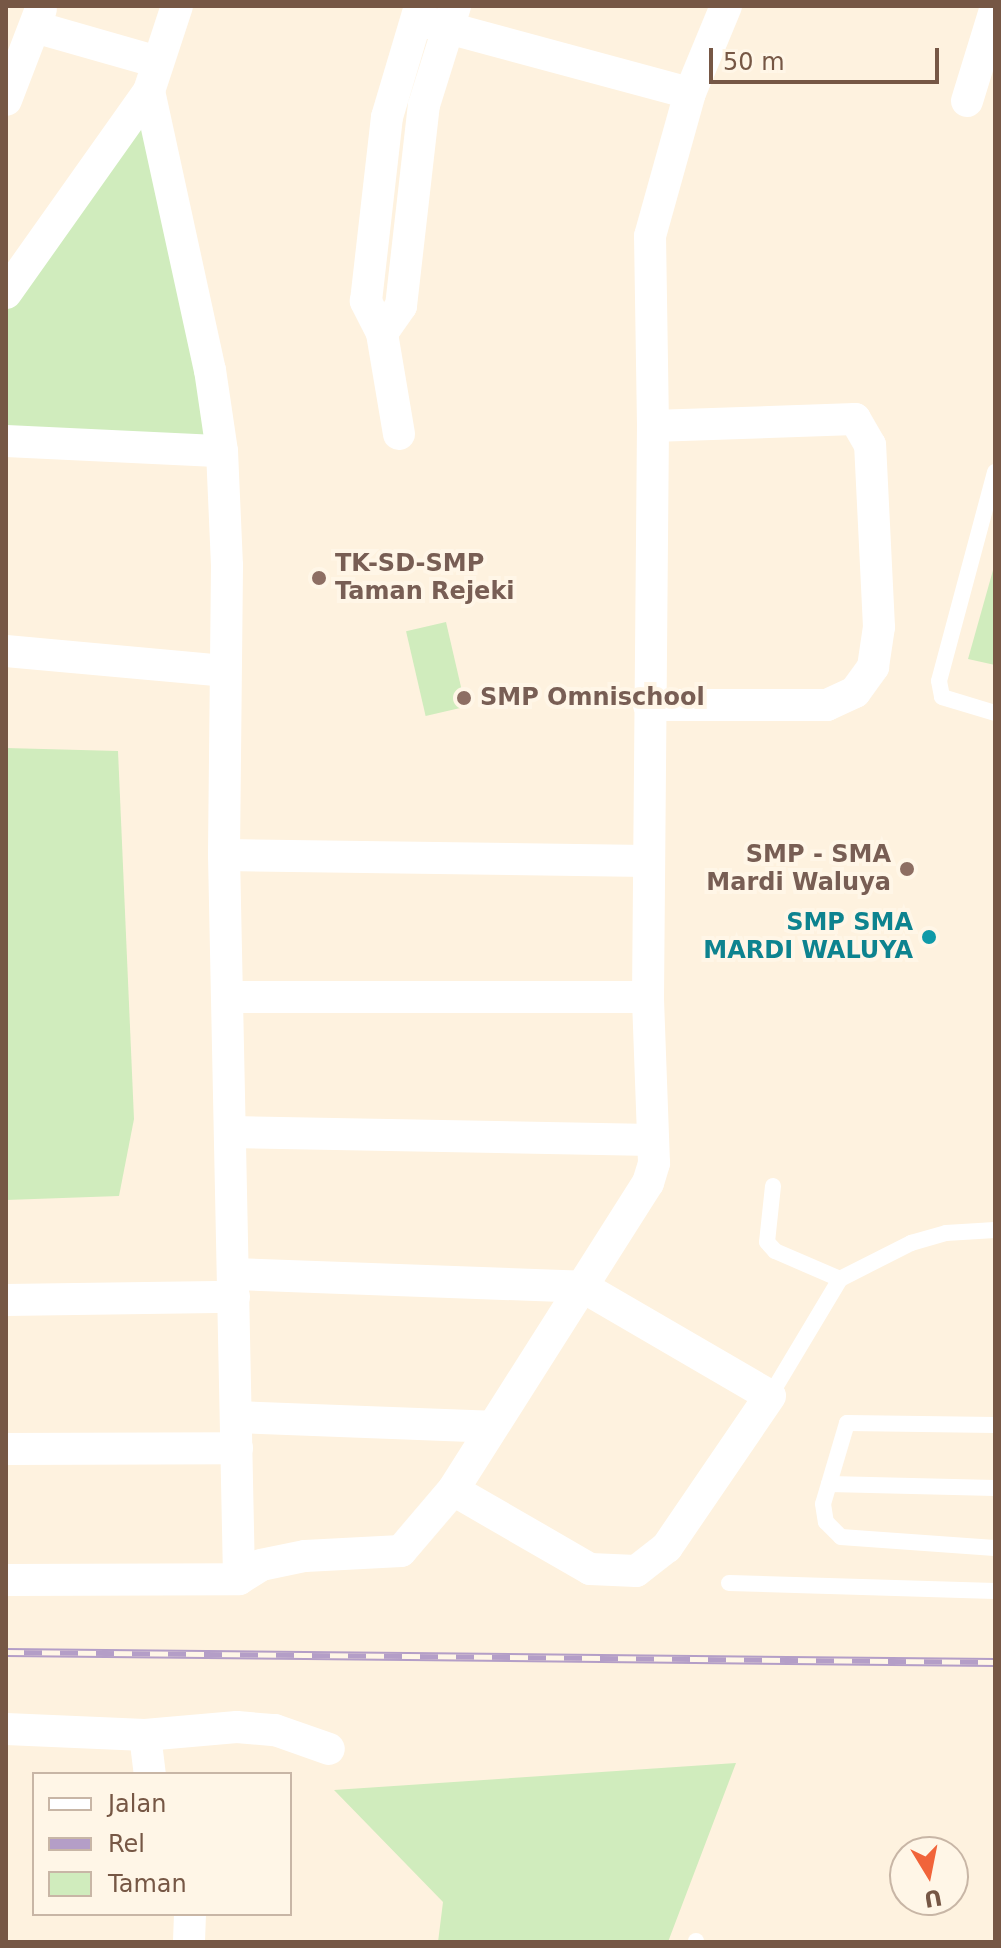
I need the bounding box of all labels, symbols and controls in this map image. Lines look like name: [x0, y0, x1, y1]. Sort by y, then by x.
scale bar: [713, 32, 943, 82]
text: 50 m: [723, 48, 785, 76]
place label: TK-SD-SMP Taman Rejeki: [335, 550, 515, 606]
marker: TK-SD-SMP Taman Rejeki: [310, 569, 328, 587]
place label: SMP Omnischool: [480, 684, 705, 712]
marker: SMP Omnischool: [455, 689, 473, 707]
place label: SMP - SMA Mardi Waluya: [706, 841, 891, 897]
marker: SMP - SMA Mardi Waluya: [898, 860, 916, 878]
place label: SMP SMA MARDI WALUYA: [703, 909, 913, 965]
marker: SMP SMA MARDI WALUYA: [920, 928, 938, 946]
legend: [32, 1772, 292, 1916]
text: Jalan: [108, 1790, 166, 1818]
text: Rel: [108, 1830, 145, 1858]
north arrow: [889, 1836, 969, 1916]
text: Taman: [108, 1870, 187, 1898]
text: U: [922, 1884, 944, 1912]

